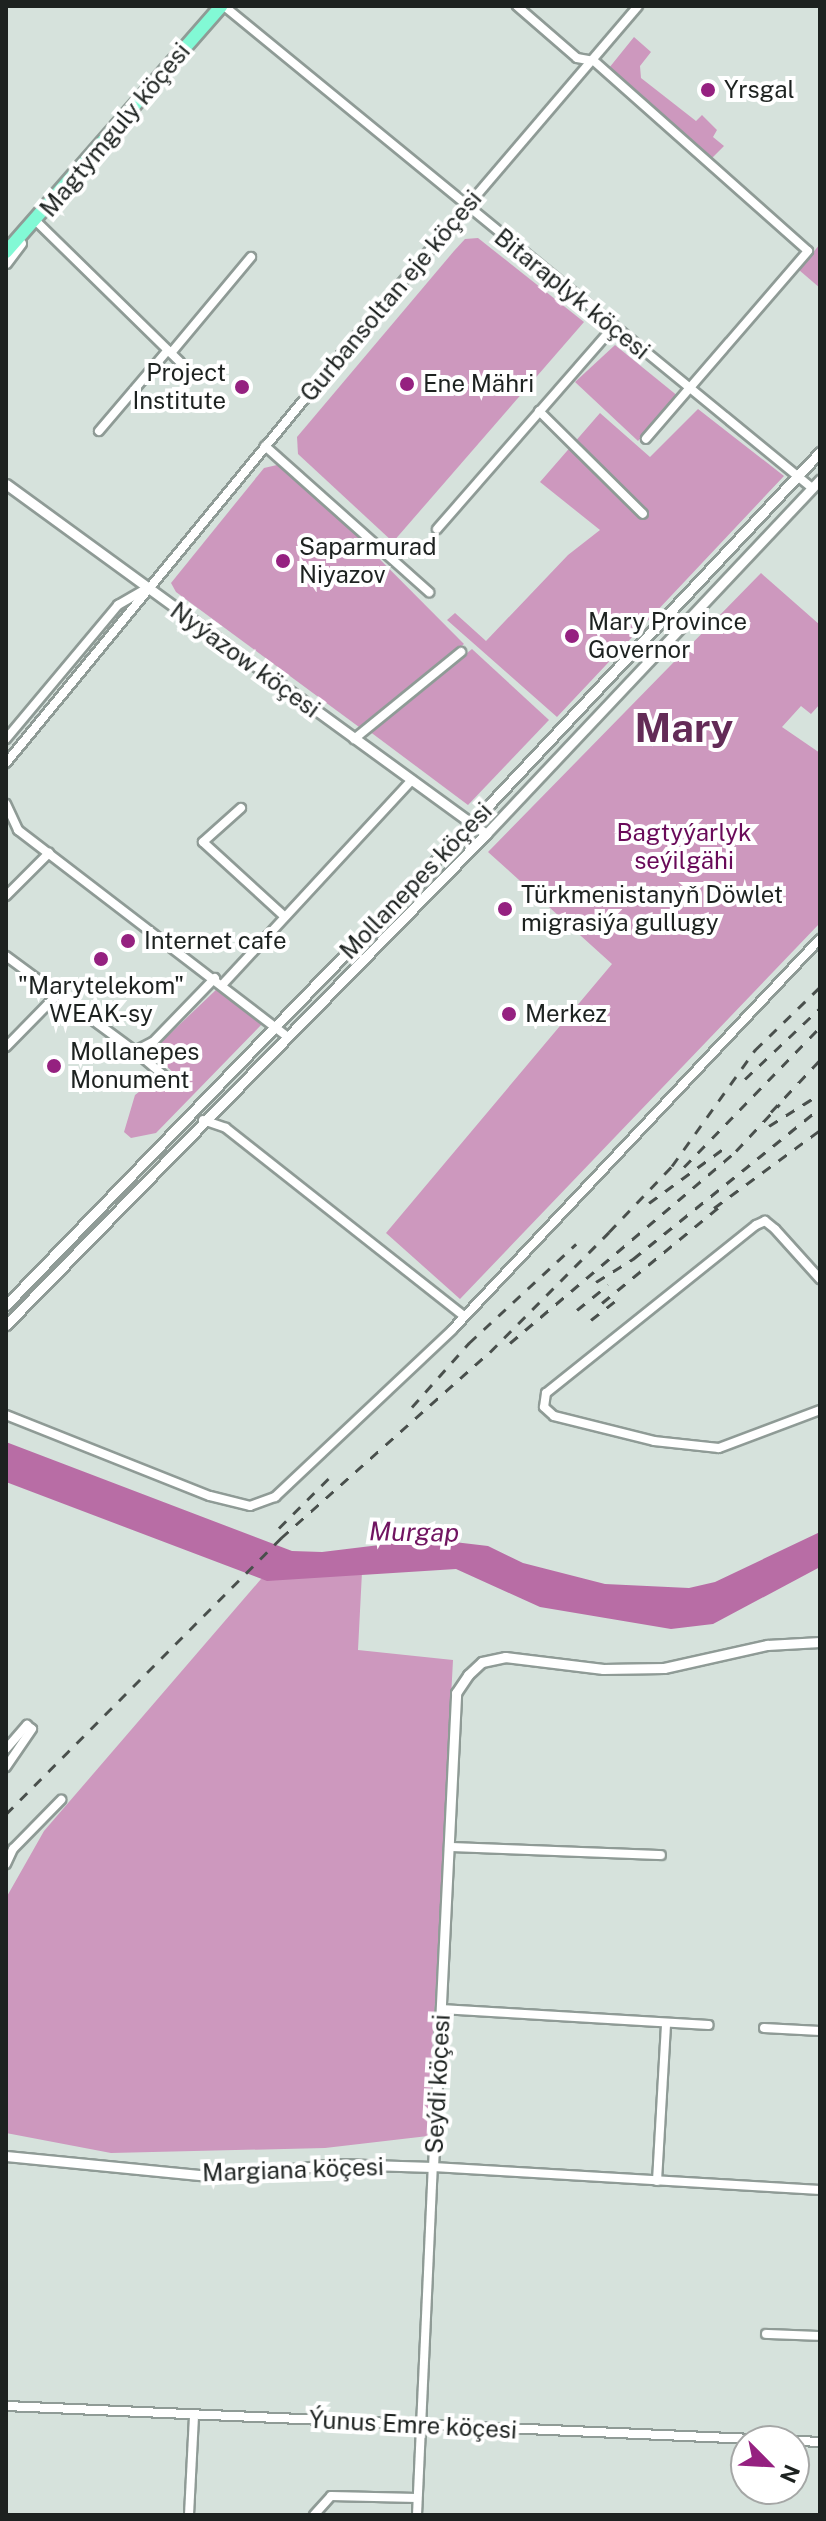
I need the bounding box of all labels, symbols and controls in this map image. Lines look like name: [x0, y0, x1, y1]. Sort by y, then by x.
street label: Magtymguly köçesi: [34, 37, 196, 223]
place label: Yrsgal: [724, 76, 795, 104]
marker: Yrsgal: [699, 81, 717, 99]
street label: Gurbansoltan eje köçesi: [294, 184, 488, 408]
street label: Bitaraplyk köçesi: [489, 223, 655, 365]
place label: Project Institute: [133, 359, 226, 415]
place label: Ene Mähri: [423, 370, 534, 398]
marker: Ene Mähri: [398, 375, 416, 393]
marker: Project Institute: [233, 378, 251, 396]
place label: Saparmurad Niyazov: [299, 533, 436, 589]
marker: Saparmurad Niyazov: [274, 552, 292, 570]
street label: Nyýazow köçesi: [165, 596, 325, 724]
place label: Mary Province Governor: [588, 608, 747, 664]
marker: Mary Province Governor: [563, 627, 581, 645]
district label: Mary: [635, 704, 733, 752]
street label: Mollanepes köçesi: [334, 797, 498, 965]
park label: Bagtyýarlyk seýilgähi: [616, 819, 752, 875]
place label: Türkmenistanyň Döwlet migrasiýa gullugy: [521, 881, 783, 937]
marker: Türkmenistanyň Döwlet migrasiýa gullugy: [496, 900, 514, 918]
place label: Internet cafe: [144, 927, 287, 955]
marker: Internet cafe: [119, 932, 137, 950]
marker: "Marytelekom" WEAK-sy: [92, 950, 110, 968]
place label: "Marytelekom" WEAK-sy: [18, 972, 184, 1028]
place label: Merkez: [525, 1000, 607, 1028]
marker: Merkez: [500, 1005, 518, 1023]
place label: Mollanepes Monument: [70, 1038, 199, 1094]
marker: Mollanepes Monument: [45, 1057, 63, 1075]
water label: Murgap: [369, 1516, 459, 1548]
street label: Seýdi köçesi: [420, 2014, 456, 2154]
street label: Margiana köçesi: [202, 2152, 384, 2188]
street label: Ýunus Emre köçesi: [308, 2405, 518, 2445]
north arrow: [730, 2425, 810, 2505]
text: N: [775, 2461, 805, 2487]

